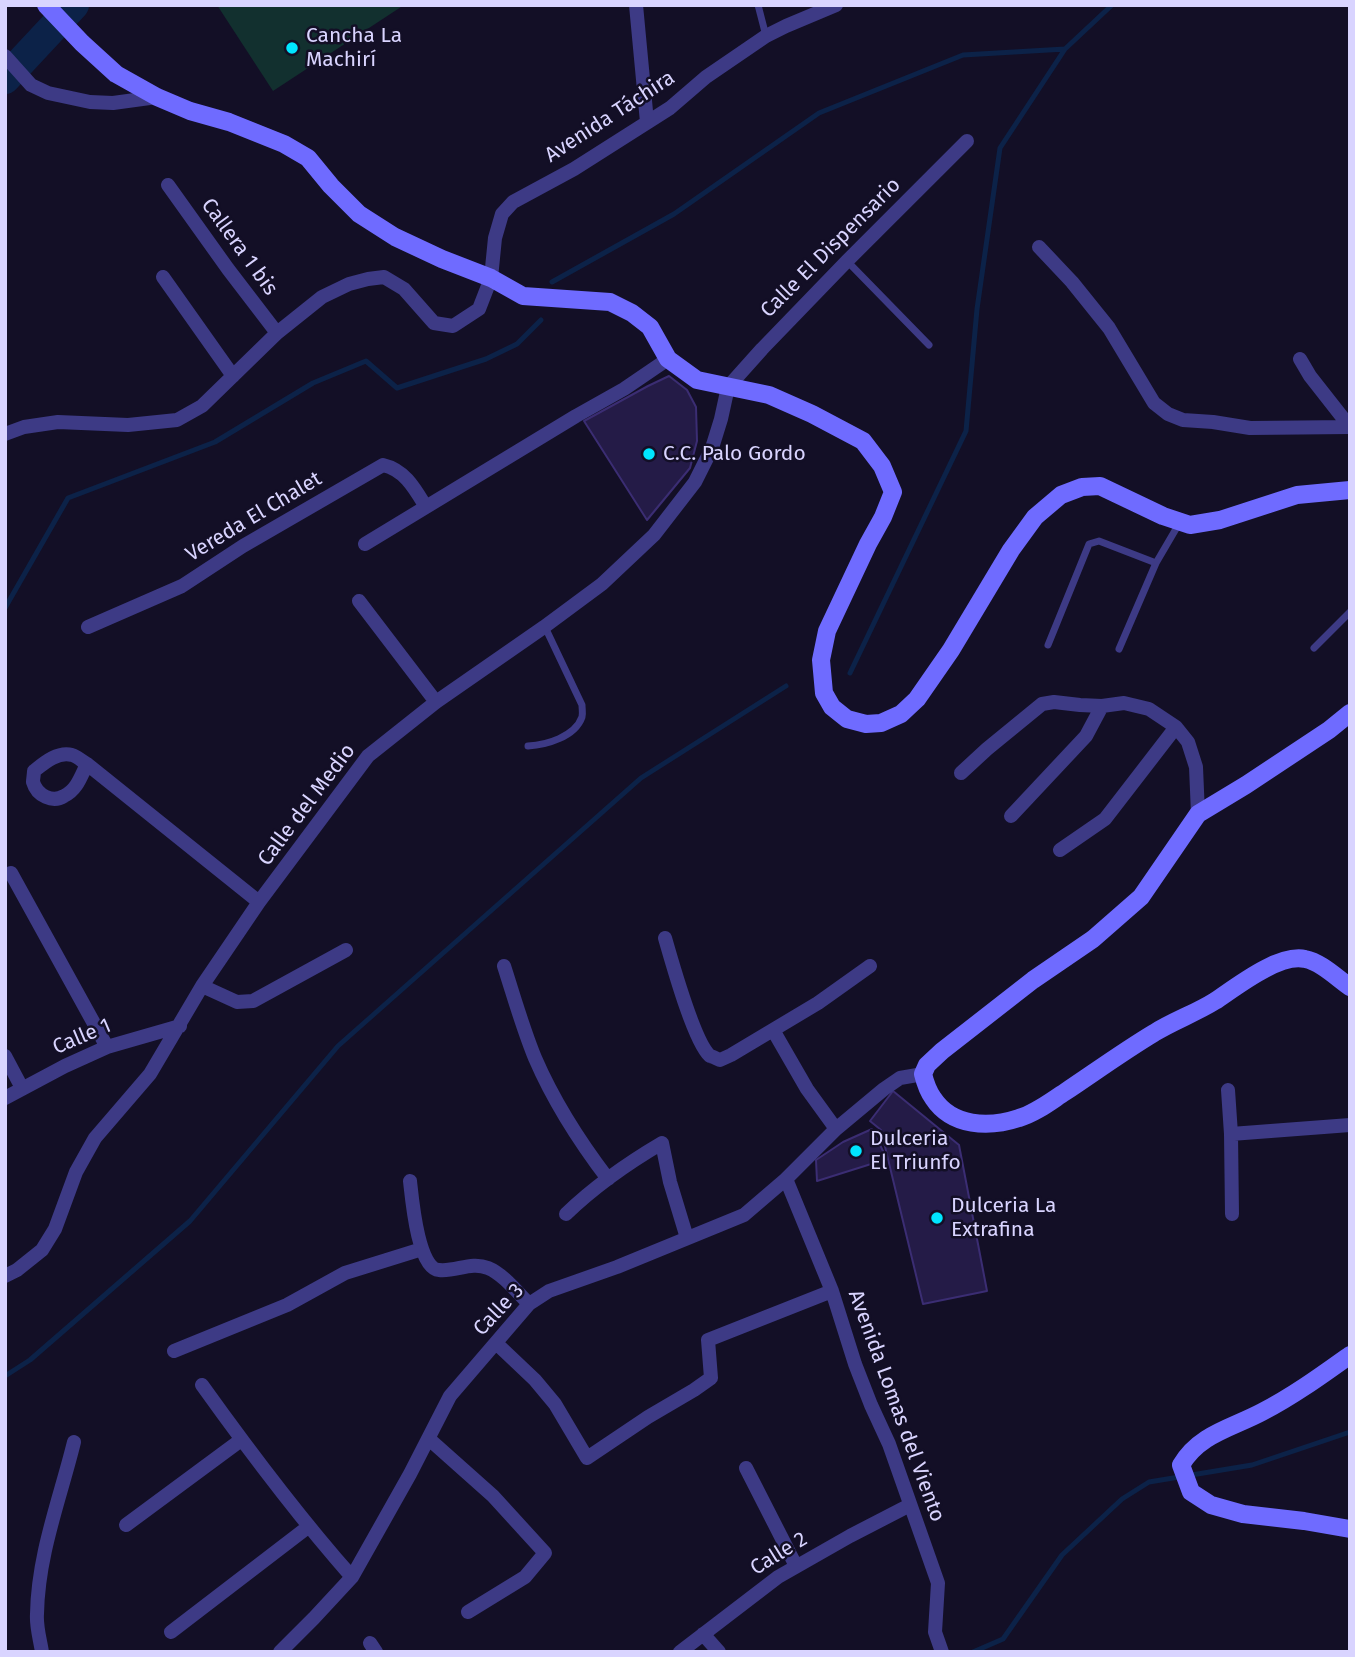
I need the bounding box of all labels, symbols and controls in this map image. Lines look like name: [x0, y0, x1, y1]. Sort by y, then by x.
place label: Cancha La Machirí: [306, 23, 402, 73]
marker: Cancha La Machirí: [284, 40, 300, 56]
street label: Avenida Táchira: [540, 66, 680, 168]
street label: Calle El Dispensario: [756, 173, 906, 323]
street label: Callera 1 bis: [195, 194, 283, 300]
place label: C.C. Palo Gordo: [663, 441, 806, 467]
marker: C.C. Palo Gordo: [641, 446, 657, 462]
street label: Vereda El Chalet: [182, 467, 326, 567]
street label: Calle del Medio: [253, 739, 361, 871]
street label: Calle 1: [49, 1013, 115, 1061]
place label: Dulceria El Triunfo: [870, 1126, 961, 1176]
marker: Dulceria El Triunfo: [848, 1143, 864, 1159]
place label: Dulceria La Extrafina: [951, 1193, 1057, 1243]
marker: Dulceria La Extrafina: [929, 1210, 945, 1226]
street label: Calle 3: [468, 1279, 530, 1341]
street label: Avenida Lomas del Viento: [842, 1287, 950, 1525]
street label: Calle 2: [746, 1527, 812, 1581]

